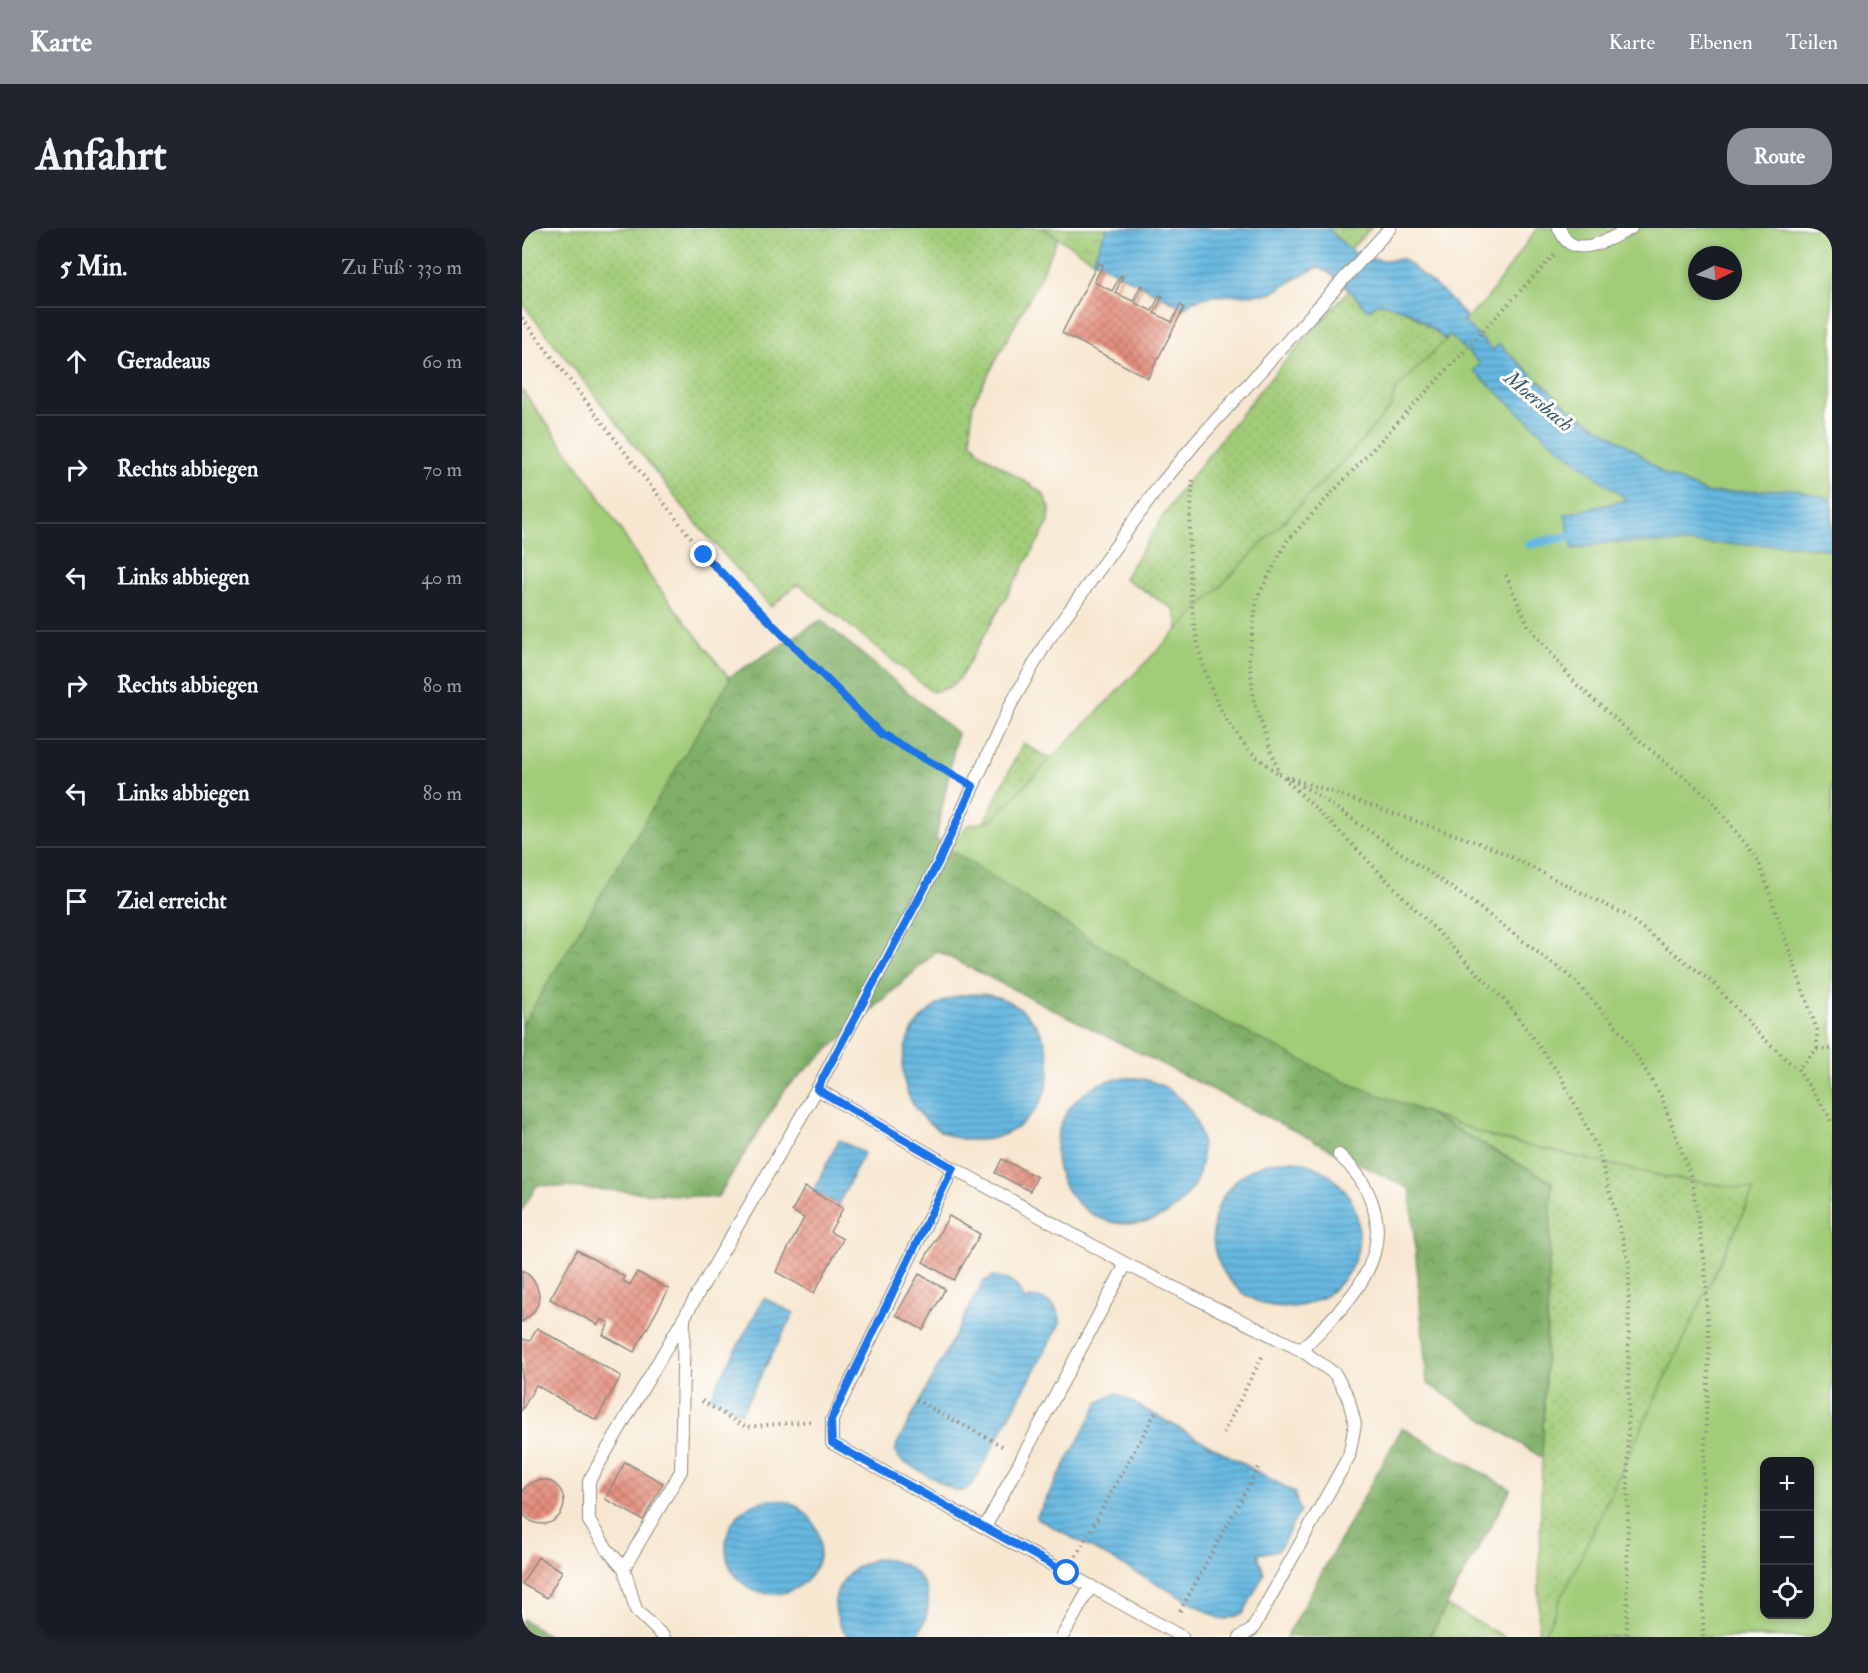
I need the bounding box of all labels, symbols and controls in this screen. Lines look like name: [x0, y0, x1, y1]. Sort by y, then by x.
text: Karte: [30, 25, 92, 60]
text: Karte: [1608, 29, 1655, 56]
text: Ebenen: [1688, 29, 1753, 56]
text: Teilen: [1786, 29, 1838, 56]
button: Route: [1727, 128, 1832, 185]
text: Anfahrt: [36, 130, 167, 182]
north arrow: [1688, 246, 1742, 300]
text: 5 Min.: [60, 251, 127, 283]
text: Zu Fuß · 330 m: [342, 255, 462, 280]
icon: ahead: [60, 345, 93, 378]
text: Geradeaus: [117, 347, 210, 375]
text: 60 m: [422, 349, 462, 374]
water label: Moersbach: [1497, 363, 1579, 438]
icon: right: [60, 453, 93, 486]
text: Rechts abbiegen: [117, 455, 258, 483]
text: 70 m: [423, 457, 462, 482]
route end: [690, 541, 716, 567]
icon: left: [60, 561, 93, 594]
text: Links abbiegen: [117, 563, 250, 591]
text: 40 m: [421, 565, 462, 590]
icon: right: [60, 669, 93, 702]
text: Rechts abbiegen: [117, 671, 258, 699]
text: 80 m: [423, 673, 462, 698]
icon: left: [60, 777, 93, 810]
text: Links abbiegen: [117, 779, 250, 807]
text: 80 m: [423, 781, 462, 806]
icon: arrive: [60, 885, 93, 918]
text: Ziel erreicht: [117, 887, 227, 915]
map controls: [1760, 1457, 1814, 1619]
button: +: [1760, 1457, 1814, 1511]
button: −: [1760, 1511, 1814, 1565]
route start: [1053, 1559, 1079, 1585]
button: locate: [1760, 1565, 1814, 1619]

